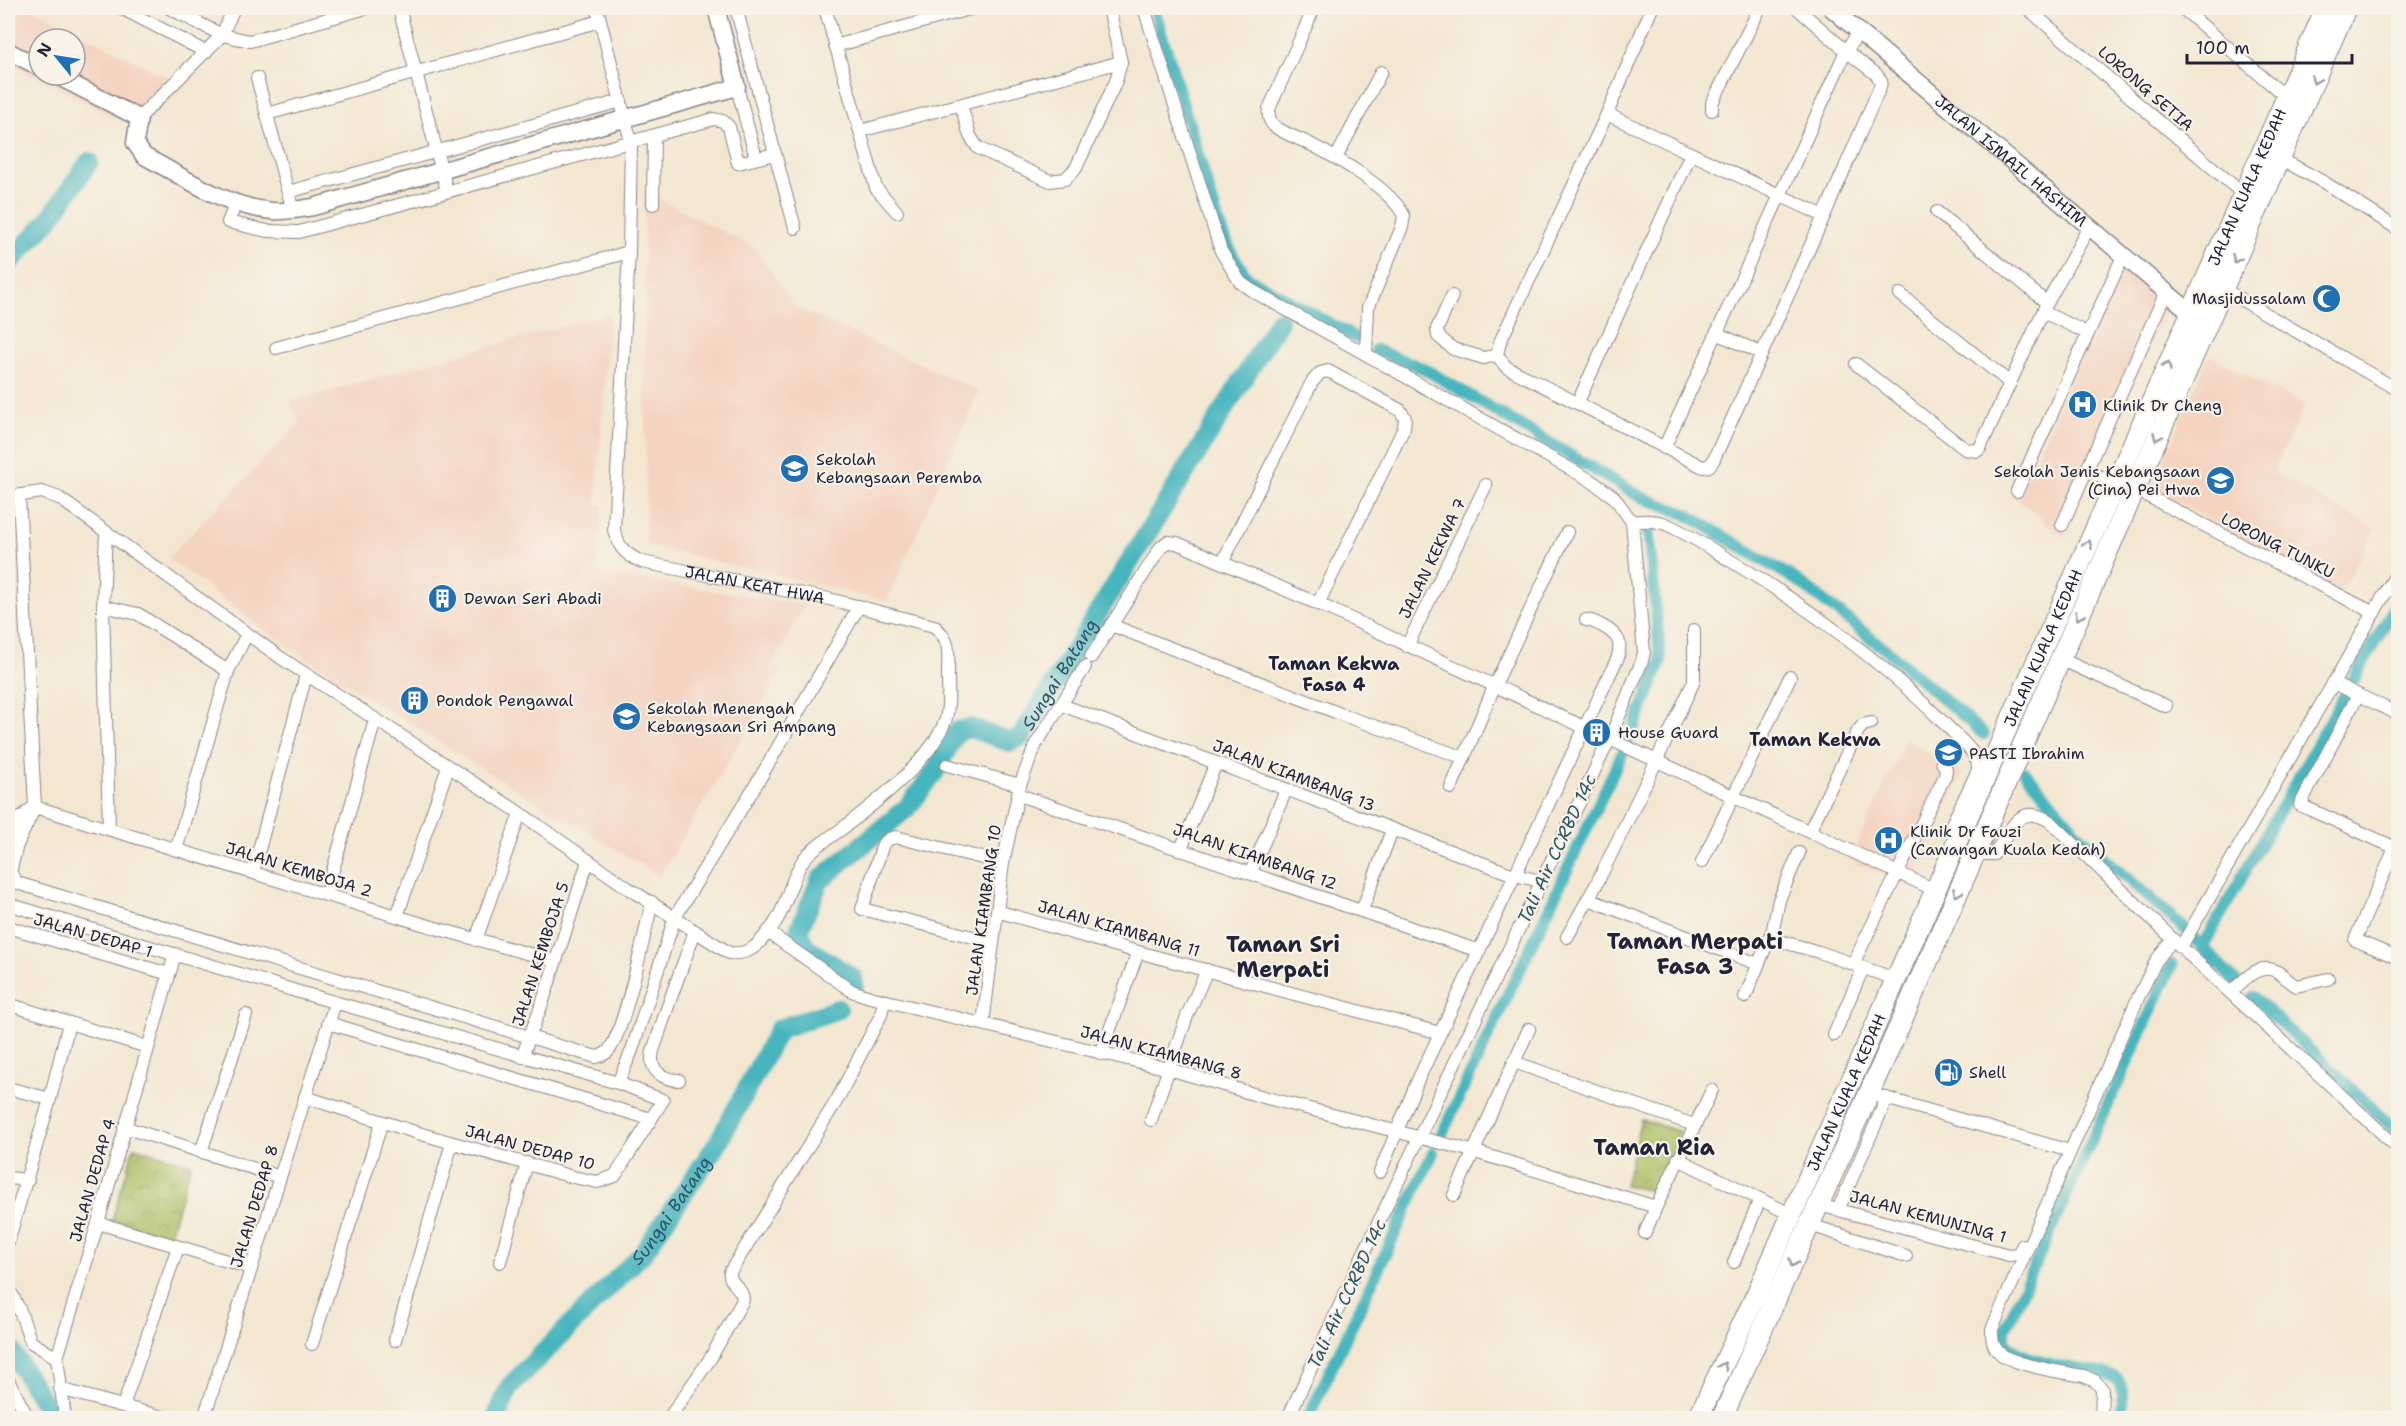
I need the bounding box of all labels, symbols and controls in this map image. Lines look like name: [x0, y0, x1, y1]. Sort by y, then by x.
north arrow: [27, 27, 87, 87]
scale bar: [2187, 27, 2352, 65]
text: 100 m: [2196, 36, 2250, 60]
text: N: [32, 39, 57, 60]
street label: LORONG SETIA: [2093, 41, 2198, 136]
one-way arrow: [2310, 74, 2322, 85]
street label: JALAN ISMAIL HASHIM: [1930, 90, 2091, 231]
street label: JALAN KUALA KEDAH: [2203, 105, 2291, 269]
one-way arrow: [2231, 252, 2243, 263]
mosque icon: Masjidussalam: [2311, 282, 2343, 314]
place label: Masjidussalam: [2192, 288, 2306, 309]
one-way arrow: [2159, 361, 2171, 372]
hospital icon: Klinik Dr Cheng: [2066, 389, 2098, 421]
place label: Klinik Dr Cheng: [2103, 395, 2222, 416]
one-way arrow: [2153, 431, 2165, 442]
place label: Sekolah Kebangsaan Peremba: [816, 449, 982, 488]
school or university icon: Sekolah Kebangsaan Peremba: [779, 452, 811, 484]
place label: Sekolah Jenis Kebangsaan (Cina) Pei Hwa: [1994, 461, 2200, 500]
school or university icon: Sekolah Jenis Kebangsaan (Cina) Pei Hwa: [2205, 464, 2237, 496]
street label: JALAN KEKWA 7: [1394, 495, 1471, 622]
street label: LORONG TUNKU: [2217, 508, 2338, 583]
one-way arrow: [2080, 540, 2092, 551]
street label: JALAN KEAT HWA: [683, 561, 826, 609]
street label: JALAN KUALA KEDAH: [1999, 566, 2087, 730]
building icon: Dewan Seri Abadi: [427, 582, 459, 614]
place label: Dewan Seri Abadi: [464, 588, 602, 609]
one-way arrow: [2074, 609, 2086, 620]
water label: Sungai Batang: [1016, 614, 1103, 735]
district label: Taman Kekwa Fasa 4: [1268, 652, 1400, 697]
building icon: Pondok Pengawal: [399, 684, 431, 716]
place label: Pondok Pengawal: [436, 690, 573, 711]
place label: Sekolah Menengah Kebangsaan Sri Ampang: [647, 698, 836, 737]
school or university icon: Sekolah Menengah Kebangsaan Sri Ampang: [610, 701, 642, 733]
building icon: House Guard: [1581, 716, 1613, 748]
place label: House Guard: [1618, 722, 1718, 743]
district label: Taman Kekwa: [1749, 728, 1881, 752]
street label: JALAN KIAMBANG 13: [1210, 735, 1378, 816]
school or university icon: PASTI Ibrahim: [1932, 737, 1964, 769]
place label: PASTI Ibrahim: [1969, 743, 2085, 764]
water label: Tali Air CCRBD 14c: [1512, 770, 1602, 928]
street label: JALAN KIAMBANG 12: [1170, 819, 1340, 894]
place label: Klinik Dr Fauzi (Cawangan Kuala Kedah): [1910, 821, 2106, 860]
street label: JALAN KIAMBANG 10: [961, 823, 1006, 997]
hospital icon: Klinik Dr Fauzi (Cawangan Kuala Kedah): [1873, 824, 1905, 856]
street label: JALAN KEMBOJA 2: [223, 837, 375, 902]
street label: JALAN KEMBOJA 5: [507, 879, 574, 1029]
one-way arrow: [1952, 886, 1964, 897]
street label: JALAN KIAMBANG 11: [1035, 895, 1202, 962]
street label: JALAN DEDAP 1: [31, 908, 155, 963]
district label: Taman Merpati Fasa 3: [1607, 927, 1783, 981]
district label: Taman Sri Merpati: [1226, 930, 1340, 984]
street label: JALAN KUALA KEDAH: [1802, 1010, 1890, 1174]
street label: JALAN KIAMBANG 8: [1078, 1021, 1244, 1084]
fuel station icon: Shell: [1932, 1056, 1964, 1088]
place label: Shell: [1969, 1062, 2006, 1083]
street label: JALAN DEDAP 4: [65, 1116, 120, 1244]
street label: JALAN DEDAP 10: [463, 1120, 597, 1175]
district label: Taman Ria: [1593, 1133, 1715, 1162]
street label: JALAN DEDAP 8: [226, 1142, 283, 1270]
water label: Sungai Batang: [626, 1152, 717, 1270]
street label: JALAN KEMUNING 1: [1847, 1185, 2008, 1247]
water label: Tali Air CCRBD 14c: [1302, 1215, 1392, 1373]
one-way arrow: [1788, 1256, 1800, 1267]
one-way arrow: [1716, 1361, 1728, 1372]

